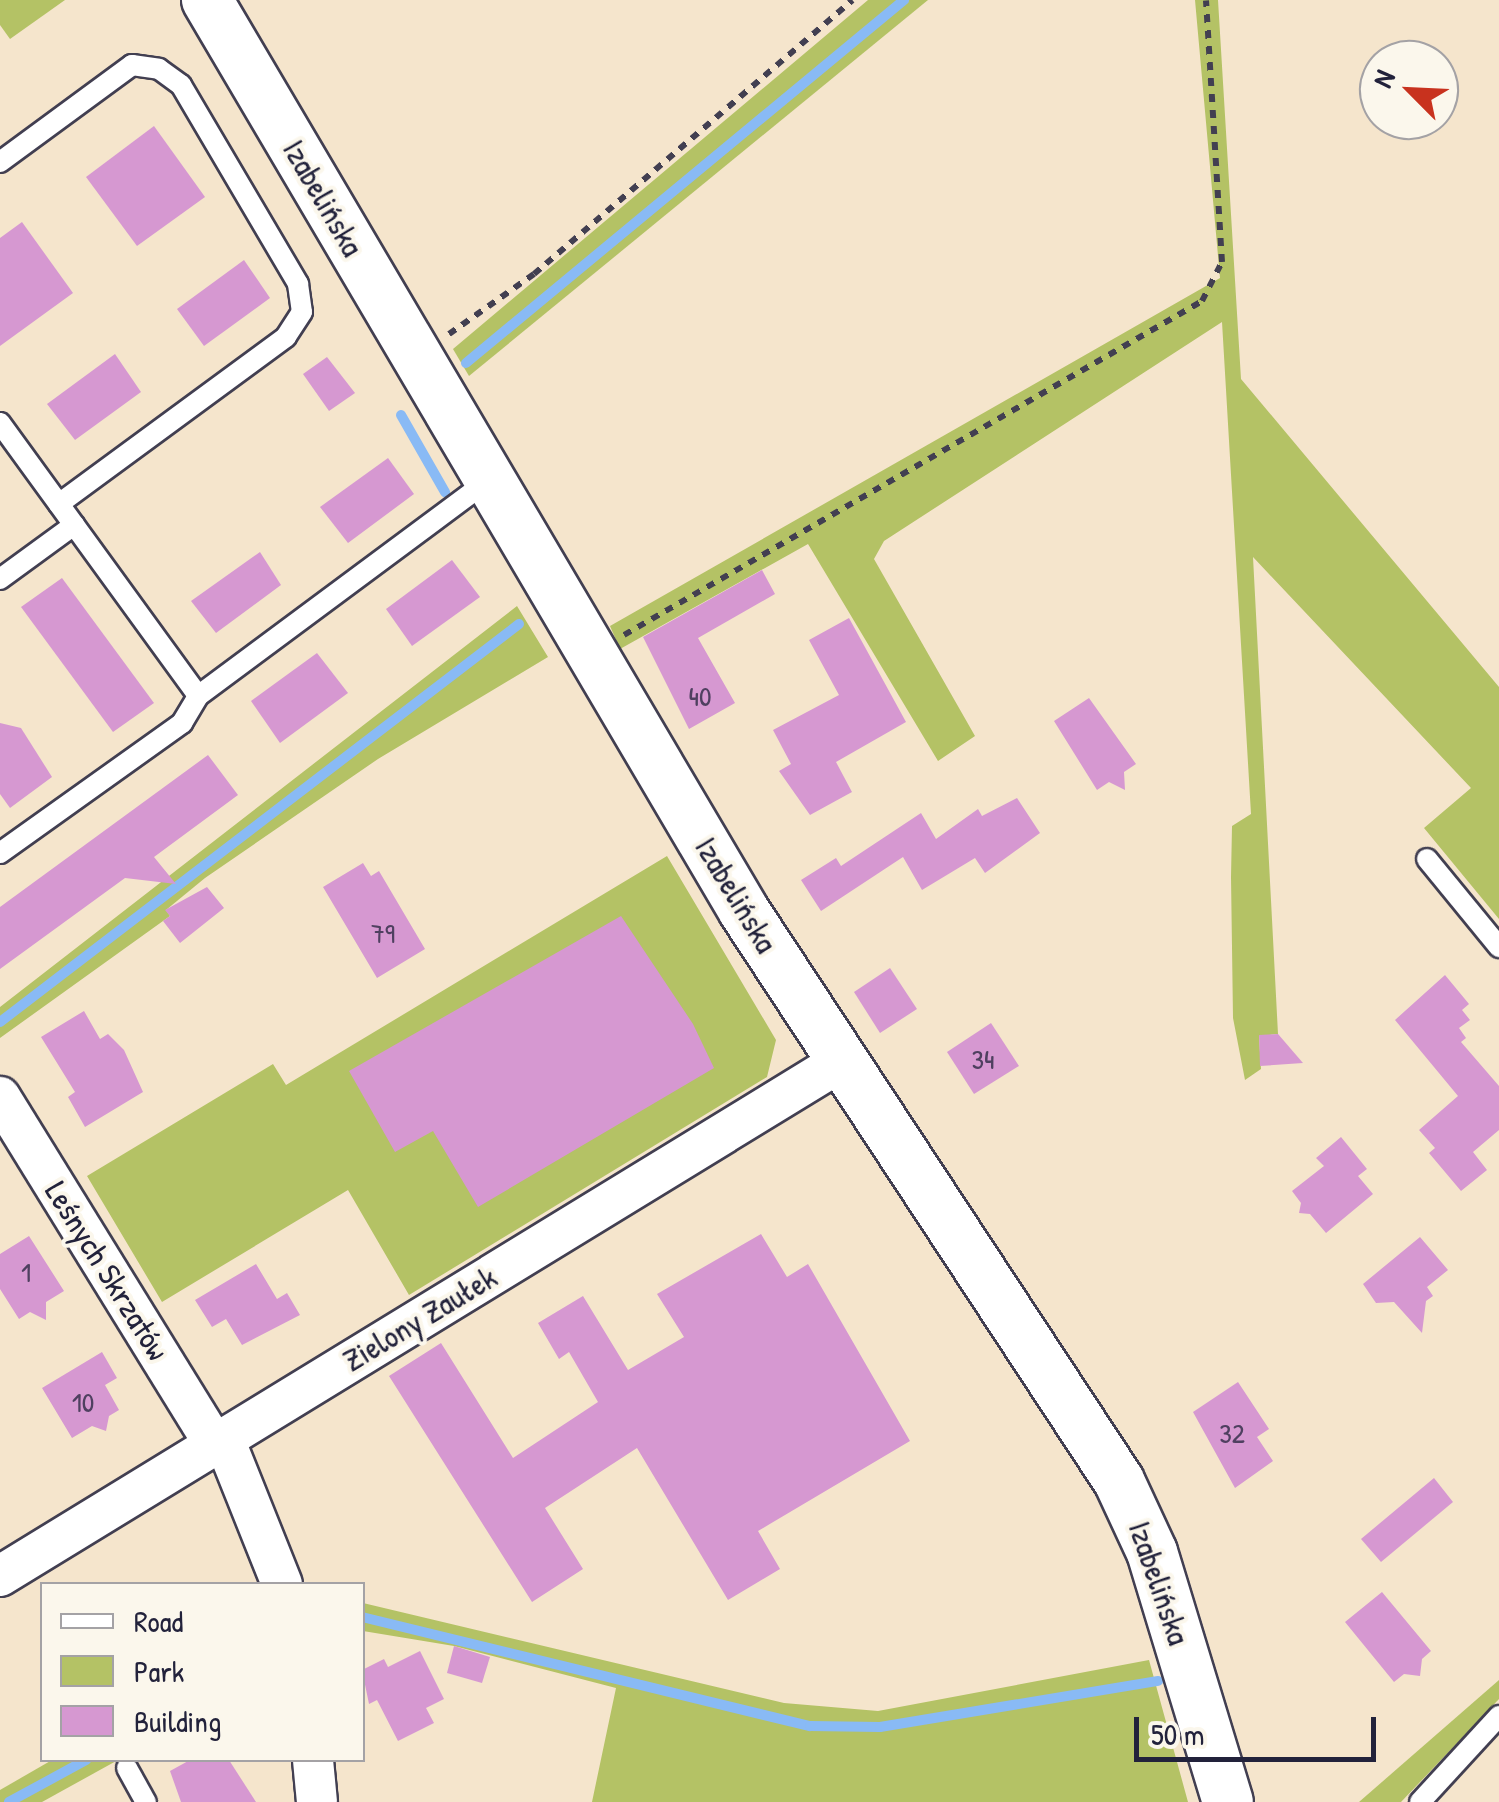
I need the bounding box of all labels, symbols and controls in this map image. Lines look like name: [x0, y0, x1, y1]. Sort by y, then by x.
north arrow: [1359, 40, 1459, 140]
text: N: [1363, 64, 1404, 93]
street label: Izabelińska: [274, 133, 372, 263]
house number: 40: [688, 679, 712, 713]
street label: Izabelińska: [687, 830, 785, 960]
house number: 79: [371, 916, 395, 950]
house number: 34: [971, 1042, 995, 1076]
street label: Leśnych Skrzatów: [37, 1175, 177, 1367]
house number: 1: [21, 1255, 31, 1289]
street label: Zielony Zaułek: [336, 1258, 504, 1380]
house number: 10: [72, 1385, 94, 1419]
house number: 32: [1219, 1416, 1245, 1450]
street label: Izabelińska: [1120, 1516, 1198, 1650]
legend: [40, 1582, 365, 1762]
text: Road: [134, 1601, 183, 1641]
text: Park: [134, 1651, 184, 1691]
scale bar: [1139, 1697, 1382, 1759]
text: Building: [134, 1701, 221, 1741]
text: 50 m: [1151, 1714, 1204, 1754]

